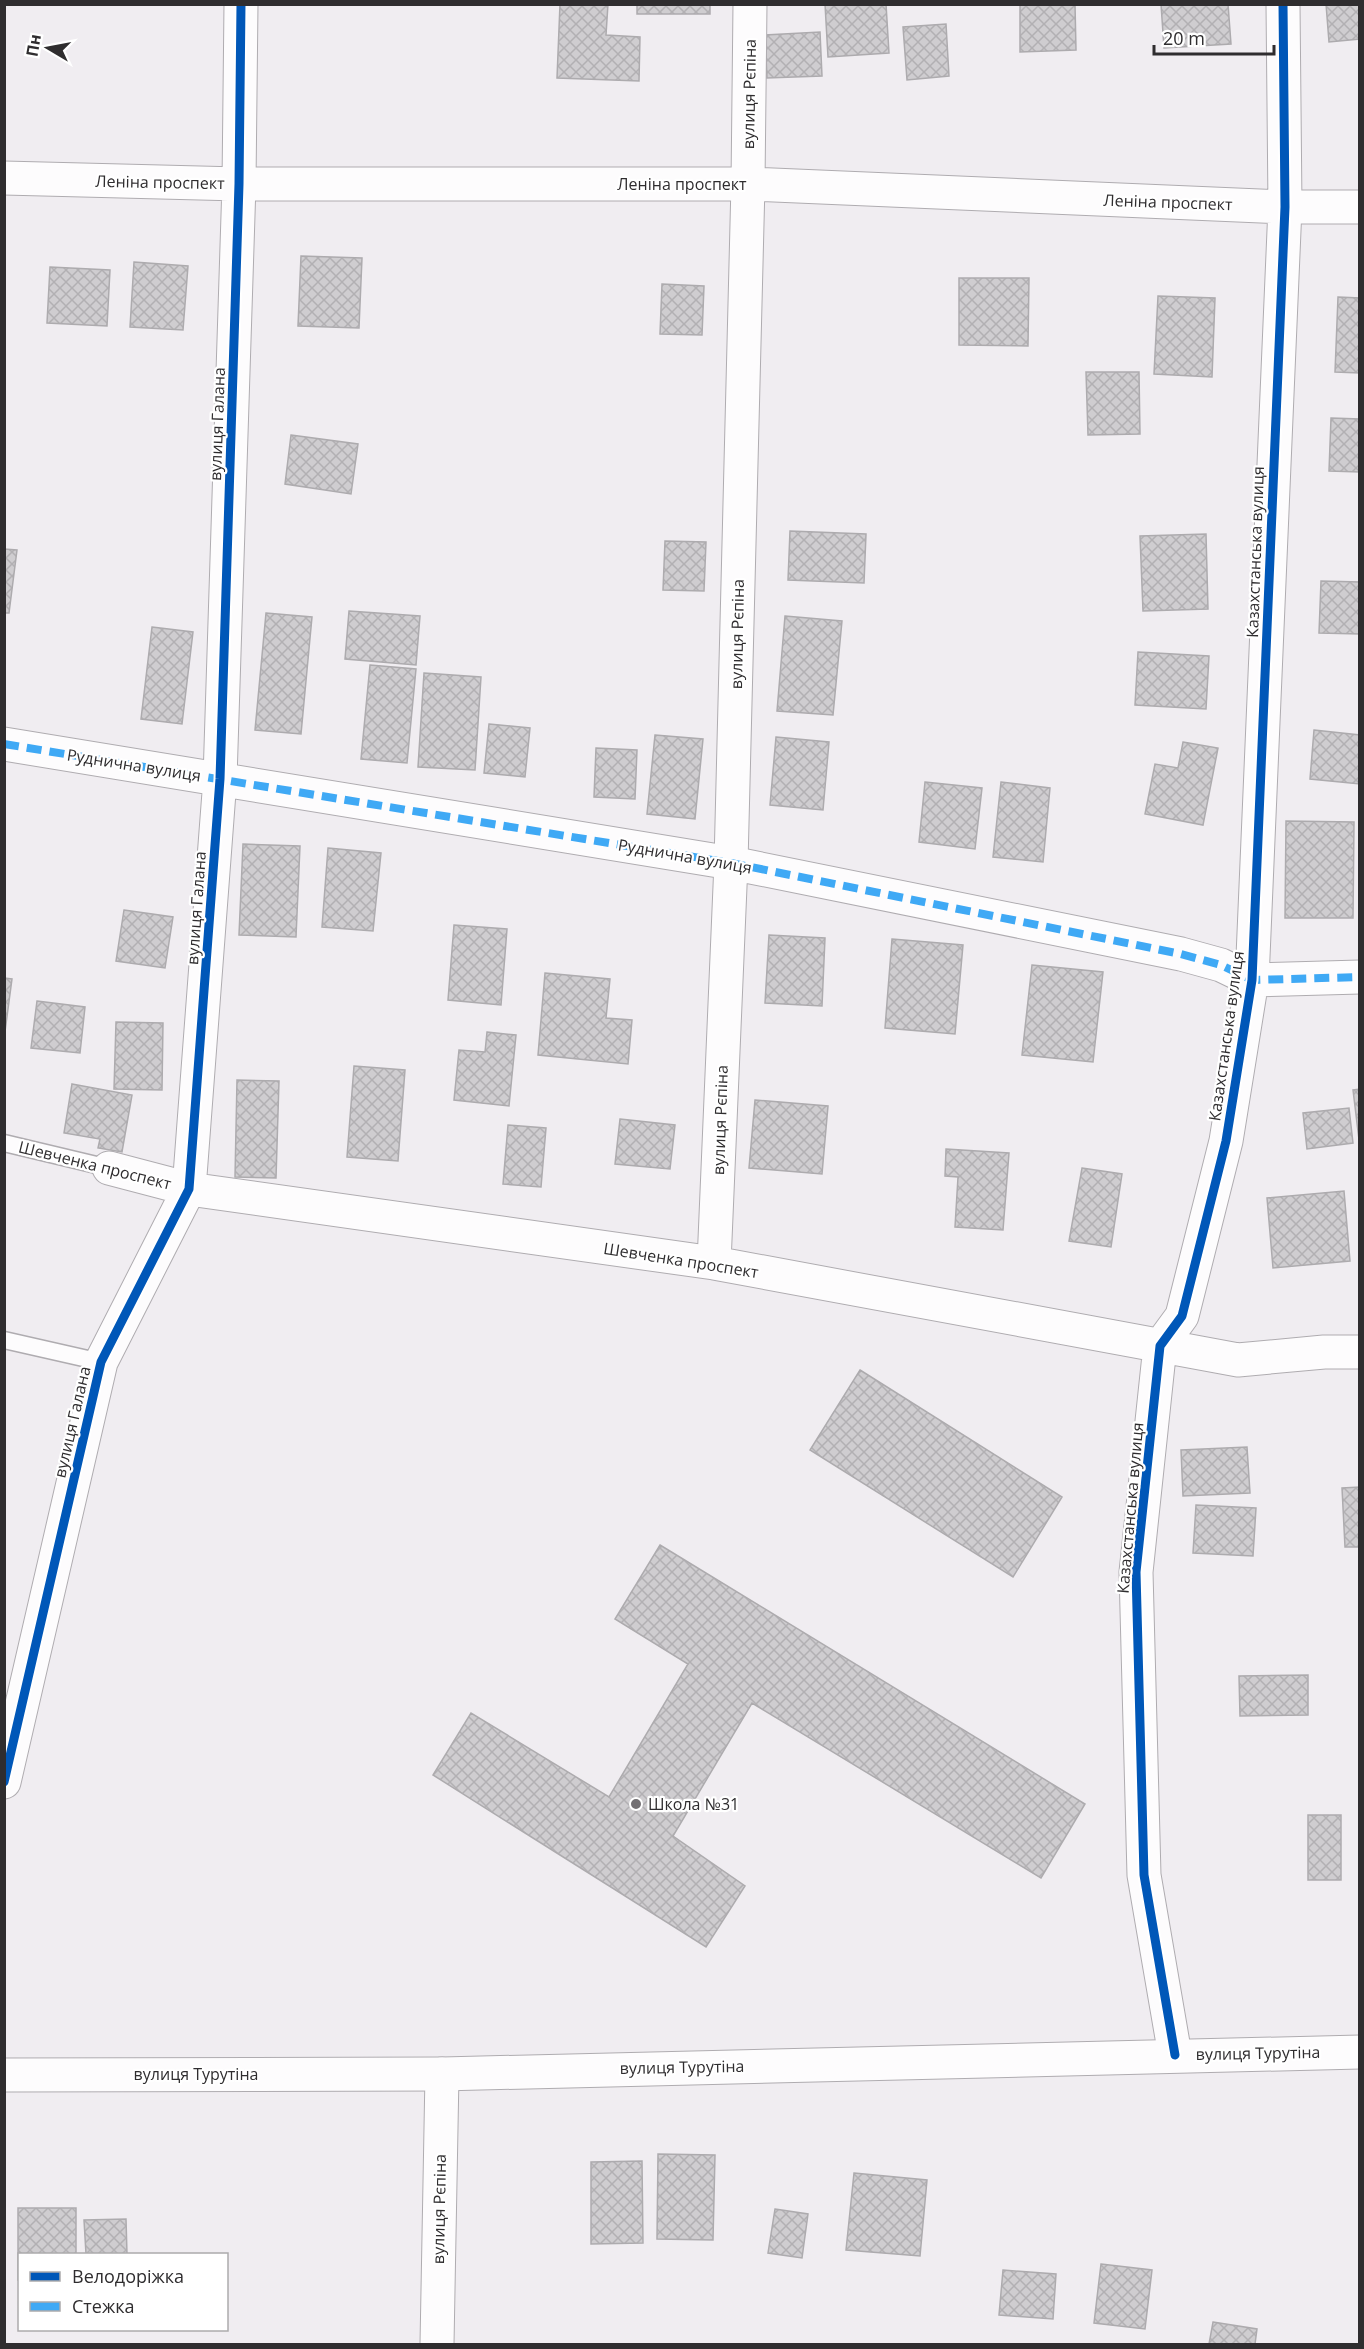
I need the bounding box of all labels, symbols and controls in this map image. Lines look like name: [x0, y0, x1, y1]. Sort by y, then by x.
north arrow: [18, 18, 78, 78]
scale bar: [1154, 18, 1274, 56]
text: 20 m: [1163, 26, 1205, 50]
text: Пн: [20, 32, 46, 58]
street label: вулиця Рєпіна: [737, 39, 761, 149]
street label: Леніна проспект: [95, 170, 225, 194]
street label: Леніна проспект: [617, 173, 747, 195]
street label: Леніна проспект: [1103, 189, 1233, 215]
street label: вулиця Галана: [204, 367, 230, 481]
street label: Казахстанська вулиця: [1241, 466, 1269, 638]
street label: вулиця Рєпіна: [725, 579, 749, 689]
street label: Руднична вулиця: [65, 744, 203, 786]
street label: Руднична вулиця: [616, 833, 754, 879]
street label: вулиця Галана: [181, 850, 211, 966]
street label: Казахстанська вулиця: [1203, 949, 1249, 1123]
street label: вулиця Рєпіна: [707, 1065, 733, 1175]
street label: Шевченка проспект: [16, 1135, 174, 1195]
street label: Шевченка проспект: [602, 1237, 760, 1283]
street label: вулиця Галана: [48, 1364, 96, 1480]
street label: Казахстанська вулиця: [1112, 1422, 1148, 1594]
place label: Школа №31: [648, 1793, 739, 1815]
marker: Школа №31: [629, 1797, 643, 1811]
street label: вулиця Турутіна: [1195, 2041, 1321, 2065]
street label: вулиця Турутіна: [619, 2055, 745, 2079]
street label: вулиця Турутіна: [134, 2063, 258, 2085]
street label: вулиця Рєпіна: [427, 2154, 451, 2264]
legend: [18, 2253, 228, 2331]
text: Велодоріжка: [72, 2264, 184, 2288]
text: Стежка: [72, 2294, 134, 2318]

